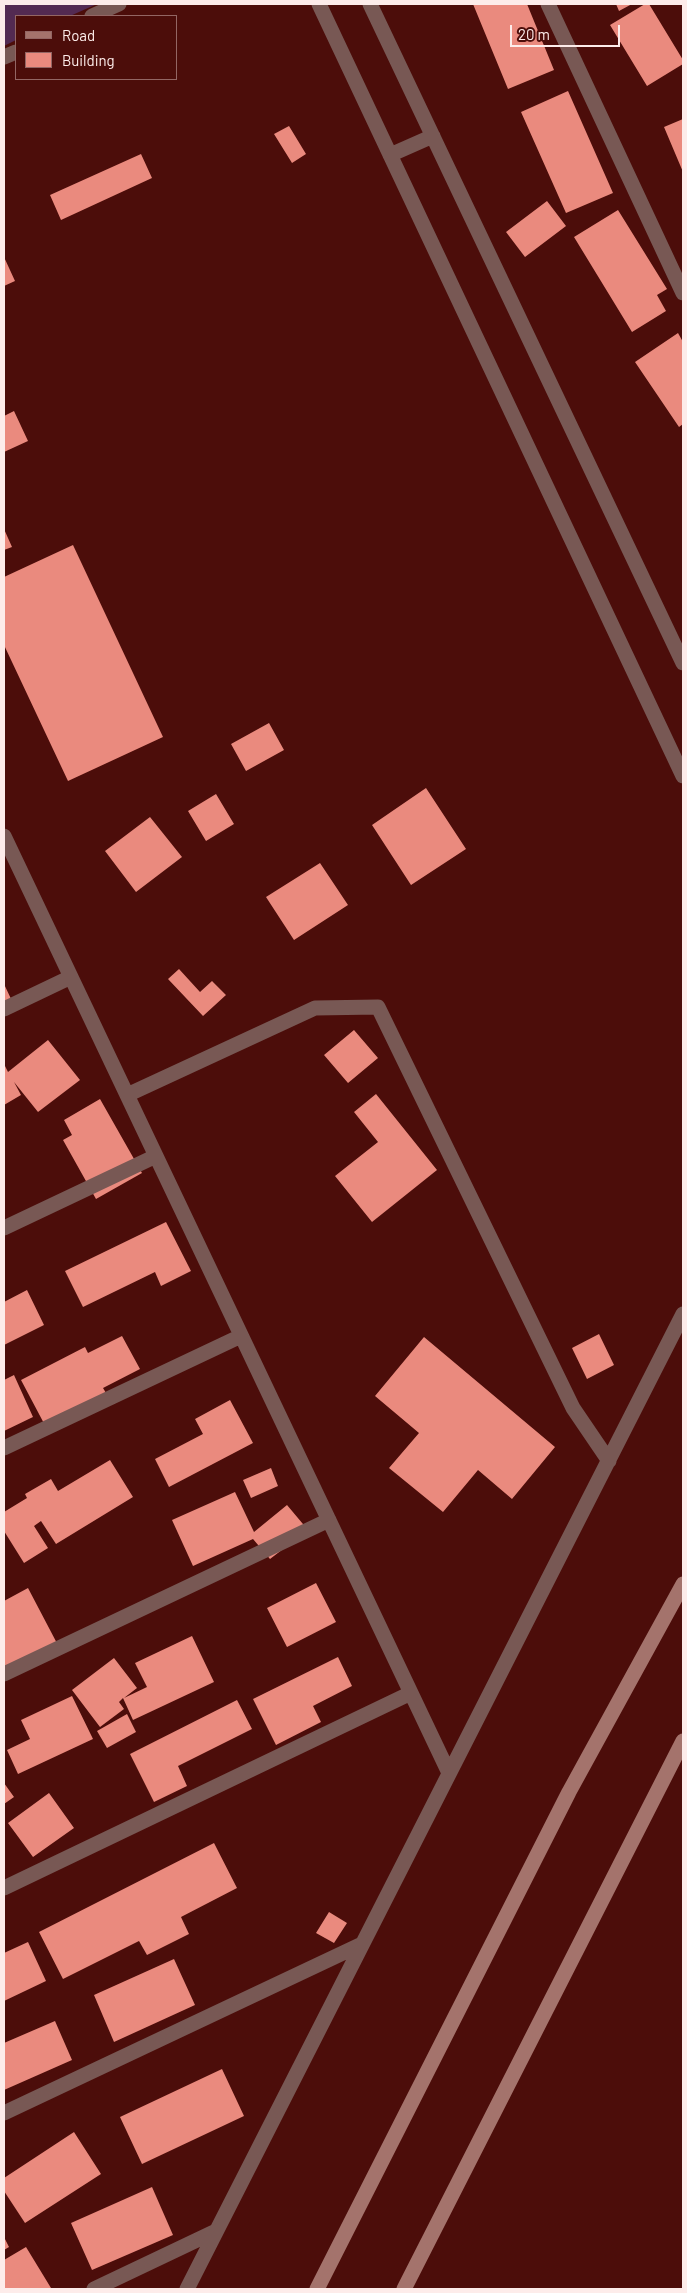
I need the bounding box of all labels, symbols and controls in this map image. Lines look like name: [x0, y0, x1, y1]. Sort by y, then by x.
legend: [15, 15, 178, 80]
scale bar: [512, 15, 622, 47]
text: 20 m: [518, 25, 550, 43]
text: Road: [62, 26, 95, 44]
text: Building: [62, 51, 115, 69]

